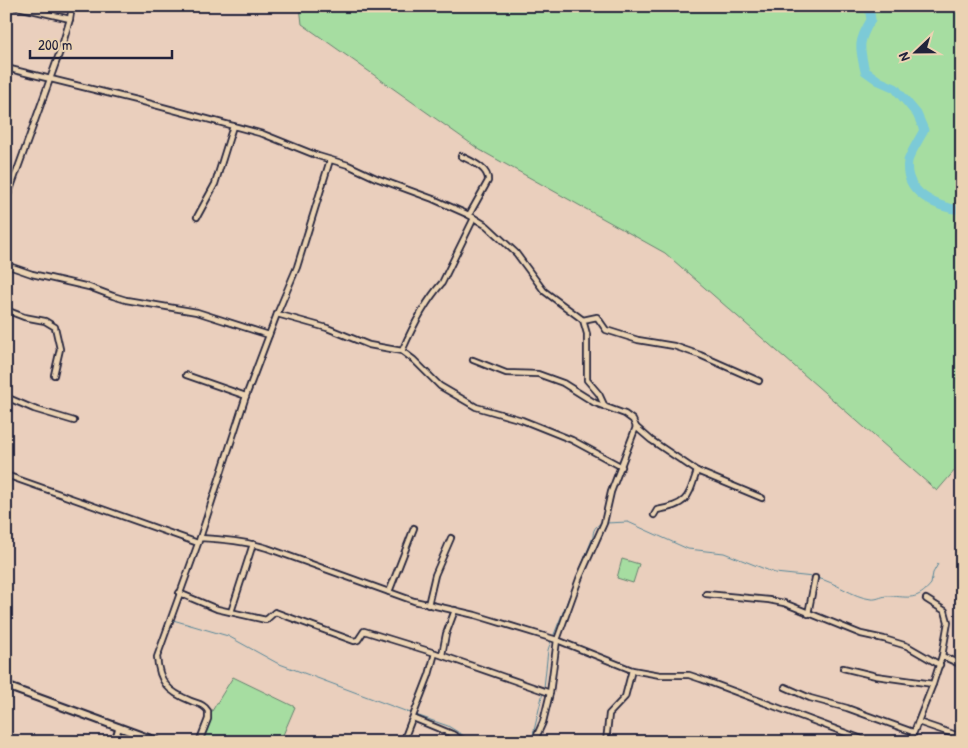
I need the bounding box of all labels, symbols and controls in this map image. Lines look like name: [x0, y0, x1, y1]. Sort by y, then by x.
scale bar: [30, 28, 172, 60]
north arrow: [890, 28, 940, 78]
text: 200 m: [38, 34, 72, 55]
text: N: [893, 50, 914, 64]

